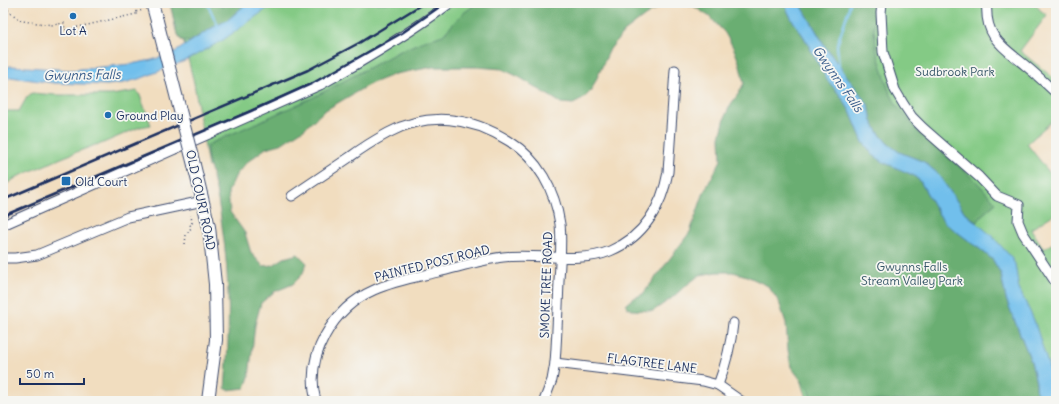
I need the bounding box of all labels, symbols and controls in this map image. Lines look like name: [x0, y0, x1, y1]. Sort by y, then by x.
marker: Lot A: [68, 11, 78, 21]
place label: Lot A: [59, 23, 87, 38]
water label: Gwynns Falls: [809, 43, 868, 116]
park label: Sudbrook Park: [915, 64, 995, 79]
water label: Gwynns Falls: [43, 66, 122, 84]
place label: Ground Play: [116, 108, 184, 123]
marker: Ground Play: [103, 110, 113, 120]
street label: OLD COURT ROAD: [183, 149, 219, 251]
place label: Old Court: [75, 174, 127, 189]
marker: Old Court: [60, 175, 72, 187]
street label: SMOKE TREE ROAD: [537, 231, 555, 339]
street label: PAINTED POST ROAD: [373, 241, 491, 285]
park label: Gwynns Falls Stream Valley Park: [861, 259, 963, 288]
street label: FLAGTREE LANE: [606, 350, 698, 376]
scale bar: [20, 360, 84, 386]
text: 50 m: [26, 366, 55, 381]

